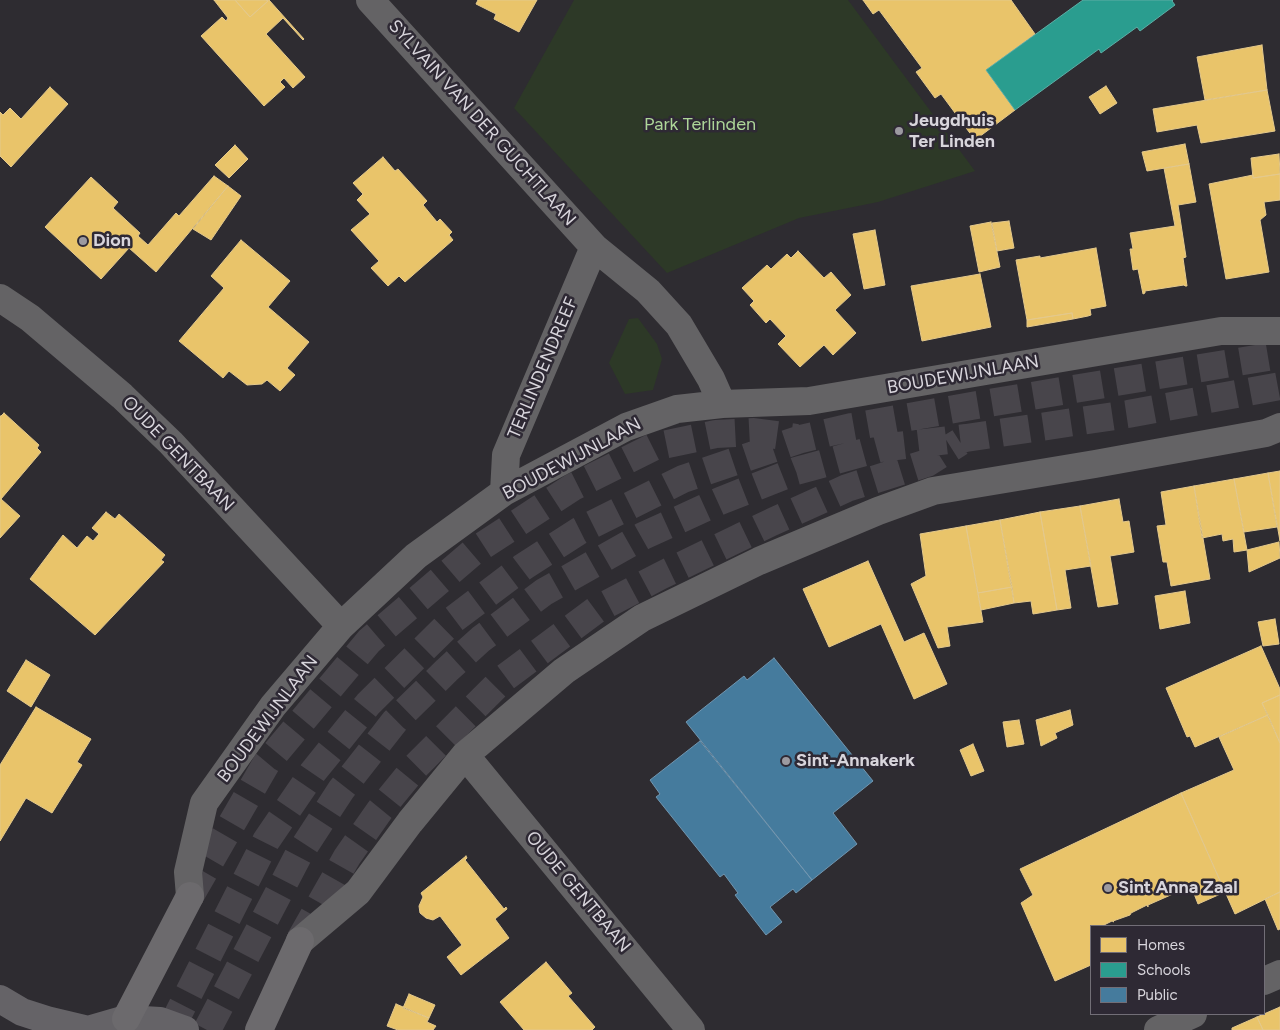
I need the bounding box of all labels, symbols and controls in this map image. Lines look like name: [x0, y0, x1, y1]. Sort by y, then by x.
street label: SYLVAIN VAN DER GUCHTLAAN: [384, 15, 580, 231]
place label: Jeugdhuis Ter Linden: [909, 110, 995, 152]
park label: Park Terlinden: [644, 114, 756, 136]
marker: Jeugdhuis Ter Linden: [893, 125, 905, 137]
place label: Dion: [93, 230, 131, 252]
marker: Dion: [77, 235, 89, 247]
street label: TERLINDENDREEF: [503, 294, 583, 442]
street label: BOUDEWIJNLAAN: [885, 351, 1041, 399]
street label: OUDE GENTBAAN: [118, 392, 238, 516]
street label: BOUDEWIJNLAAN: [499, 413, 645, 505]
street label: BOUDEWIJNLAAN: [213, 651, 323, 787]
place label: Sint-Annakerk: [796, 750, 915, 772]
marker: Sint-Annakerk: [780, 755, 792, 767]
street label: OUDE GENTBAAN: [521, 827, 635, 957]
place label: Sint Anna Zaal: [1118, 877, 1238, 899]
marker: Sint Anna Zaal: [1102, 882, 1114, 894]
legend: [1090, 925, 1265, 1015]
text: Homes: [1137, 936, 1185, 954]
text: Schools: [1137, 961, 1190, 979]
text: Public: [1137, 986, 1178, 1004]

